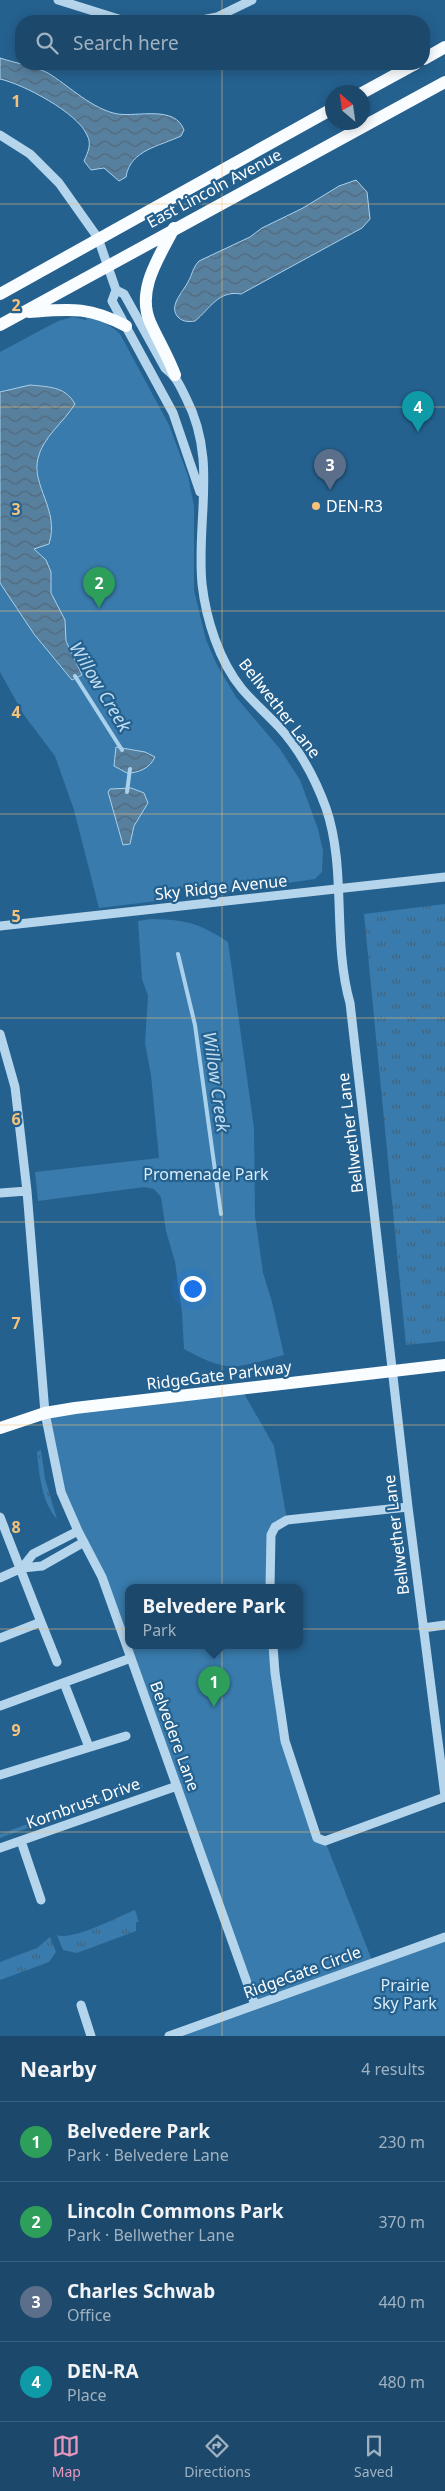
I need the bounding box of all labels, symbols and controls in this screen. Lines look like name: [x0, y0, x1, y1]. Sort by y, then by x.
search box: [15, 15, 430, 70]
icon: search: [33, 29, 61, 57]
text: Search here: [73, 30, 179, 56]
north arrow: [325, 85, 370, 130]
text: 1: [11, 90, 21, 112]
street label: East Lincoln Avenue: [143, 143, 285, 233]
text: 2: [11, 294, 21, 316]
pin: 4: [402, 391, 434, 432]
pin: 3: [314, 449, 346, 490]
place label: DEN-R3: [326, 495, 383, 517]
text: 3: [11, 498, 21, 520]
marker: DEN-R3: [310, 500, 322, 512]
pin: 2: [83, 567, 115, 608]
water label: Willow Creek: [65, 637, 138, 737]
street label: Bellwether Lane: [234, 654, 326, 762]
text: 4: [11, 701, 21, 723]
street label: Sky Ridge Avenue: [154, 869, 288, 905]
text: 5: [11, 905, 21, 927]
water label: Willow Creek: [198, 1030, 236, 1135]
street label: Bellwether Lane: [332, 1072, 368, 1194]
text: 6: [11, 1108, 21, 1130]
park label: Promenade Park: [143, 1163, 269, 1185]
your location: [180, 1276, 206, 1302]
text: 7: [11, 1312, 21, 1334]
street label: RidgeGate Parkway: [145, 1355, 294, 1395]
street label: Bellwether Lane: [378, 1474, 414, 1596]
text: 8: [11, 1516, 21, 1538]
popup: [125, 1584, 303, 1649]
text: Belvedere Park: [142, 1593, 286, 1619]
text: Park: [142, 1619, 176, 1641]
pin: 1: [198, 1666, 230, 1707]
street label: Belvedere Lane: [145, 1678, 205, 1794]
text: 9: [11, 1719, 21, 1741]
street label: Kornbrust Drive: [23, 1772, 143, 1834]
street label: RidgeGate Circle: [240, 1941, 364, 2003]
park label: Prairie Sky Park: [373, 1974, 437, 2014]
text: Nearby: [20, 2055, 96, 2083]
text: 4 results: [361, 2058, 425, 2080]
text: Belvedere Park: [67, 2118, 210, 2144]
text: 1: [31, 2131, 41, 2153]
text: 230 m: [378, 2131, 425, 2153]
text: Park · Belvedere Lane: [67, 2144, 229, 2166]
text: Lincoln Commons Park: [67, 2198, 284, 2224]
text: 2: [31, 2211, 41, 2233]
text: 370 m: [378, 2211, 425, 2233]
text: Park · Bellwether Lane: [67, 2224, 234, 2246]
text: Charles Schwab: [67, 2278, 215, 2304]
text: 3: [31, 2291, 41, 2313]
text: 440 m: [378, 2291, 425, 2313]
text: Office: [67, 2304, 111, 2326]
text: DEN-RA: [67, 2358, 139, 2384]
text: 4: [31, 2371, 41, 2393]
text: 480 m: [378, 2371, 425, 2393]
text: Place: [67, 2384, 107, 2406]
tab: Map: [52, 2432, 81, 2481]
tab: Directions: [184, 2432, 251, 2481]
tab: Saved: [354, 2432, 393, 2481]

